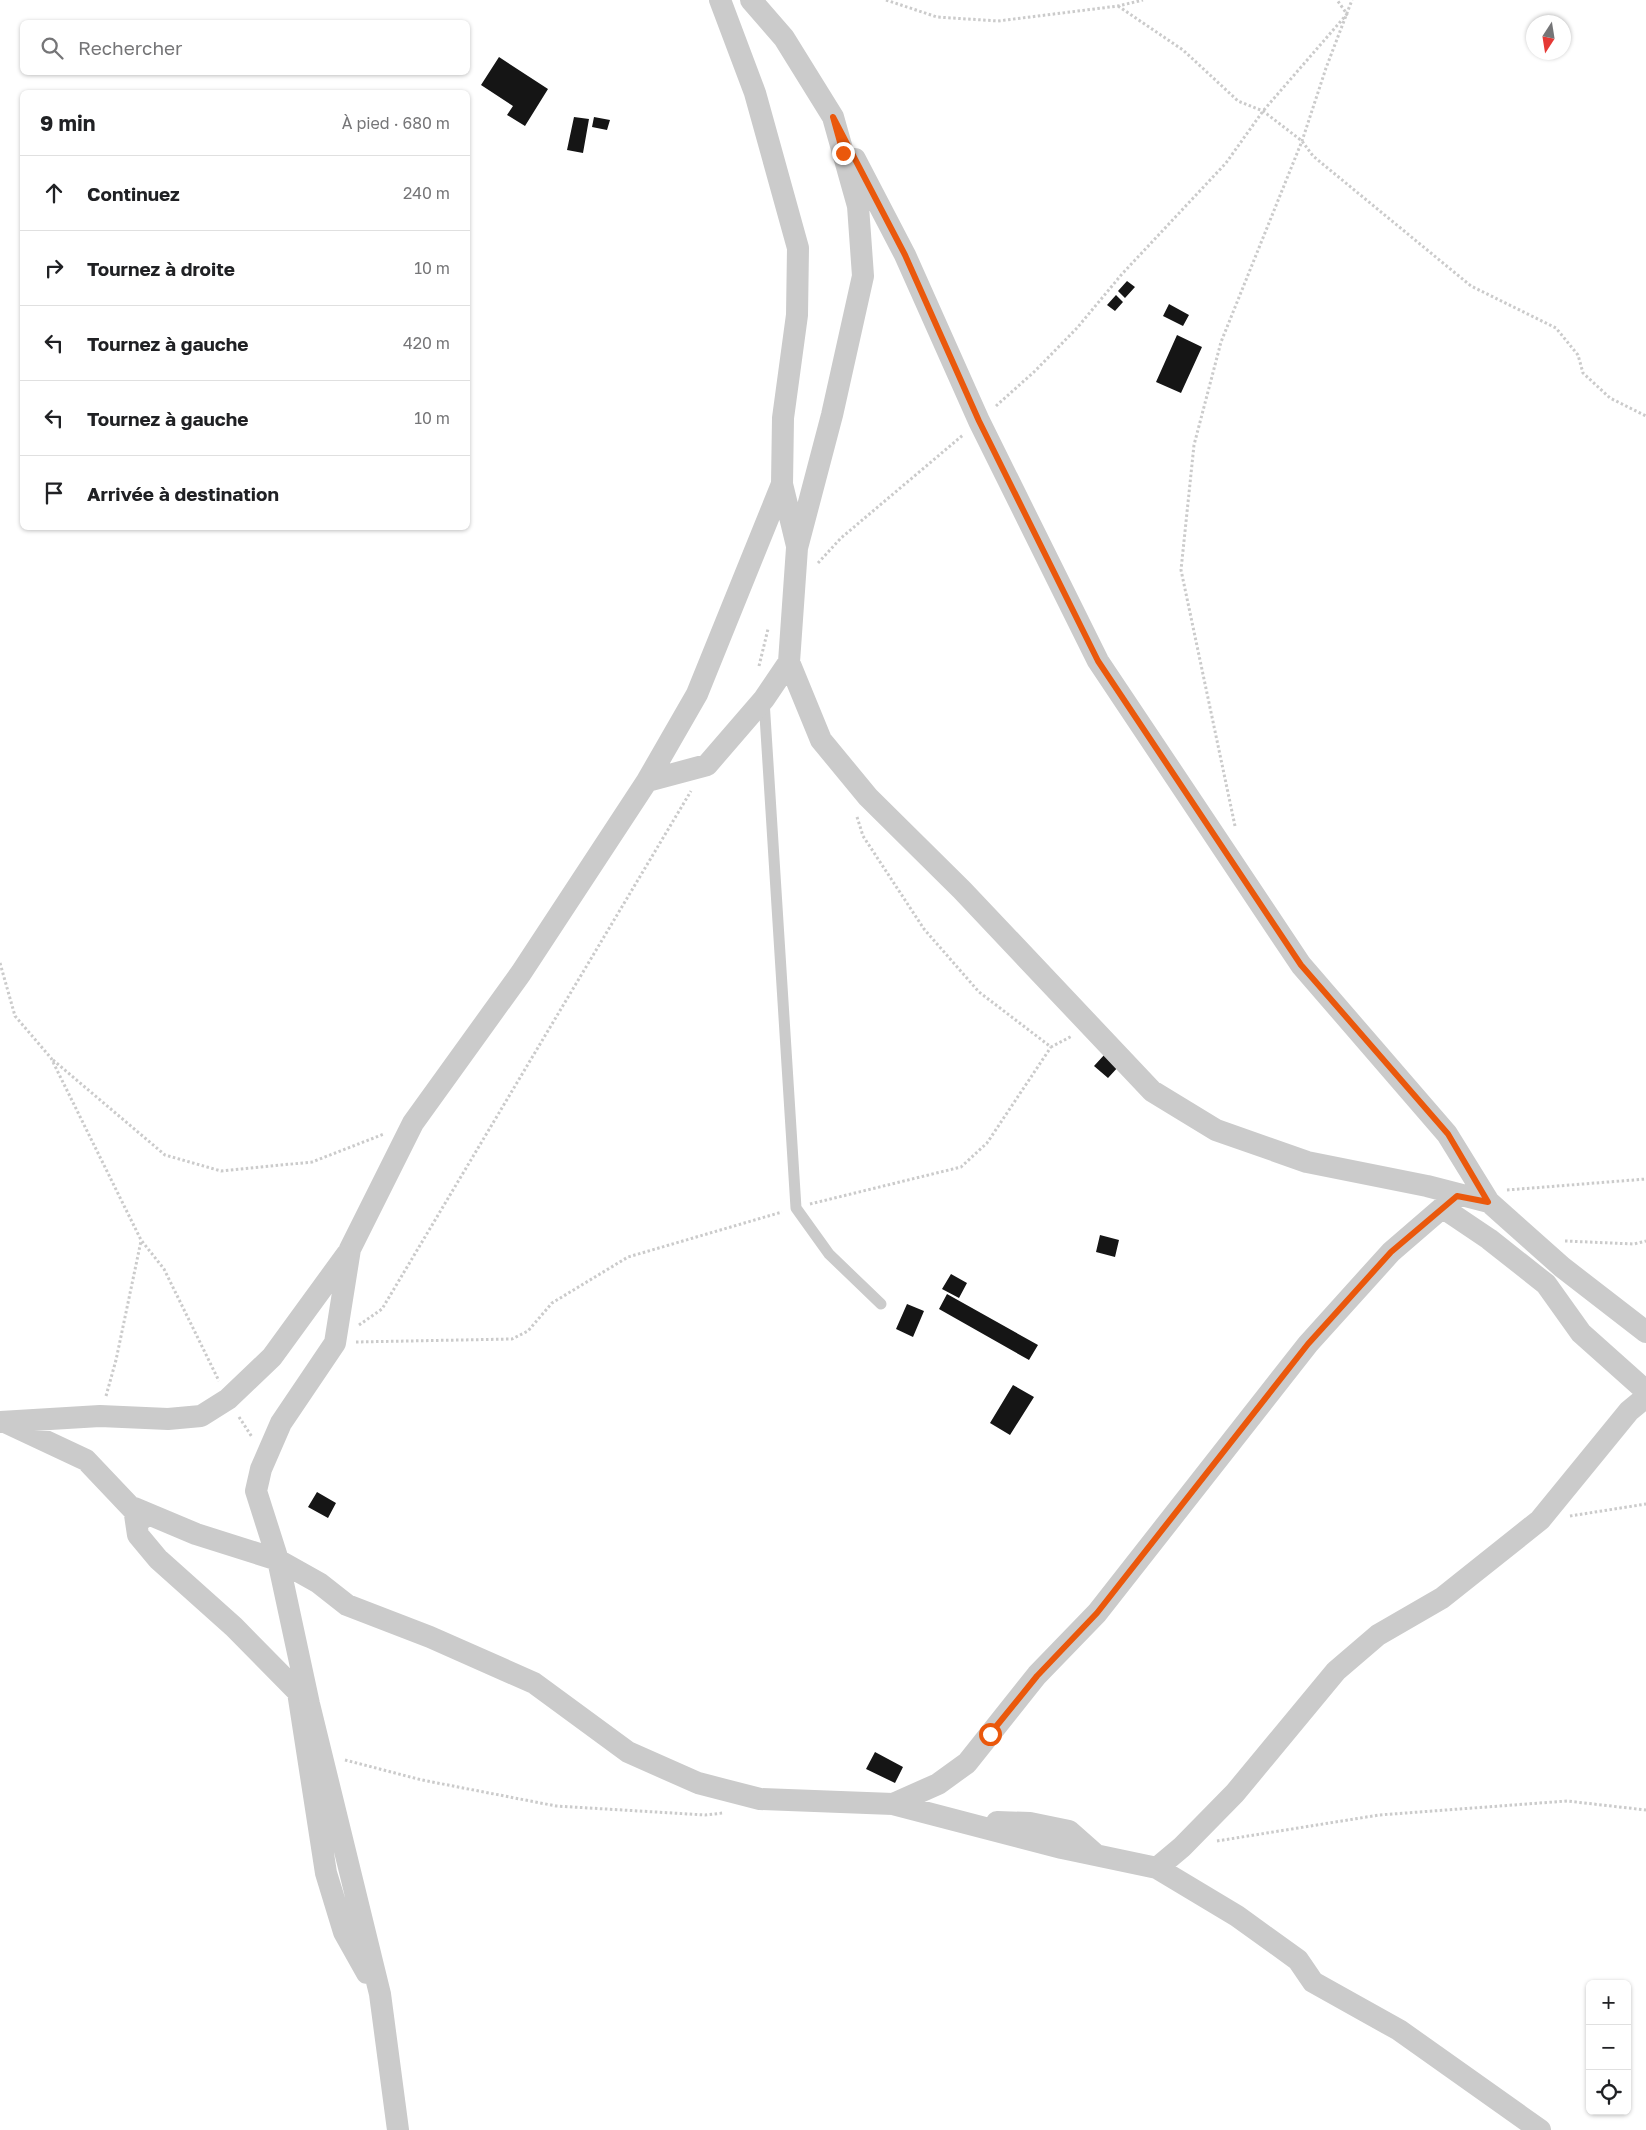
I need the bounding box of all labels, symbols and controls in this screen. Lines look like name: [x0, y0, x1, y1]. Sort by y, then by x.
north arrow: [1526, 15, 1571, 60]
search box: [20, 20, 470, 75]
icon: search: [38, 34, 66, 62]
text: Rechercher: [78, 36, 183, 59]
text: 9 min: [40, 110, 95, 136]
text: À pied · 680 m: [342, 113, 450, 133]
route end: [832, 142, 855, 165]
icon: ahead: [40, 179, 68, 207]
text: Continuez: [87, 182, 180, 205]
text: 240 m: [403, 183, 450, 203]
icon: right: [40, 254, 68, 282]
text: Tournez à droite: [87, 257, 235, 280]
text: 10 m: [414, 258, 450, 278]
icon: left: [40, 329, 68, 357]
text: Tournez à gauche: [87, 332, 248, 355]
text: 420 m: [403, 333, 450, 353]
icon: left: [40, 404, 68, 432]
text: Tournez à gauche: [87, 407, 248, 430]
text: 10 m: [414, 408, 450, 428]
icon: arrive: [40, 479, 68, 507]
text: Arrivée à destination: [87, 482, 279, 505]
route start: [979, 1723, 1002, 1746]
map controls: [1586, 1980, 1631, 2115]
button: +: [1586, 1980, 1631, 2025]
button: −: [1586, 2025, 1631, 2070]
button: locate: [1586, 2070, 1631, 2115]

